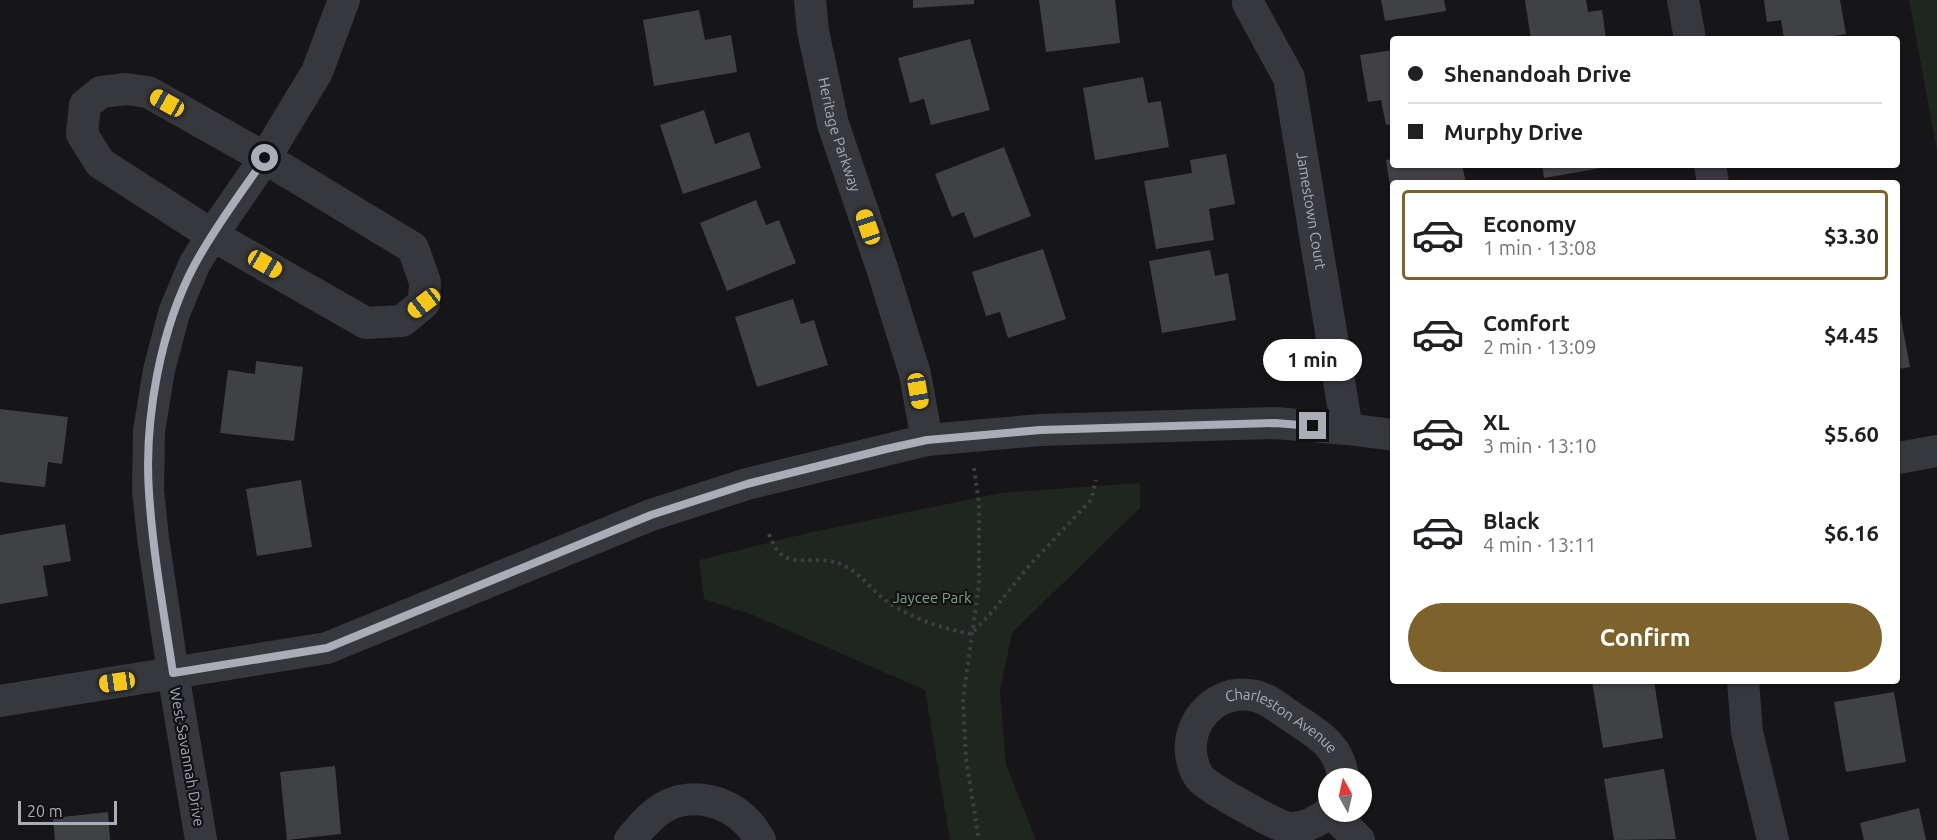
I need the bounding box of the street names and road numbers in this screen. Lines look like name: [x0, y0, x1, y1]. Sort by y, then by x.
street label: Heritage Parkway: [815, 76, 864, 194]
street label: Jamestown Court: [1293, 150, 1330, 271]
street label: Charleston Avenue: [1223, 685, 1341, 756]
street label: West Savannah Drive: [167, 686, 208, 828]

